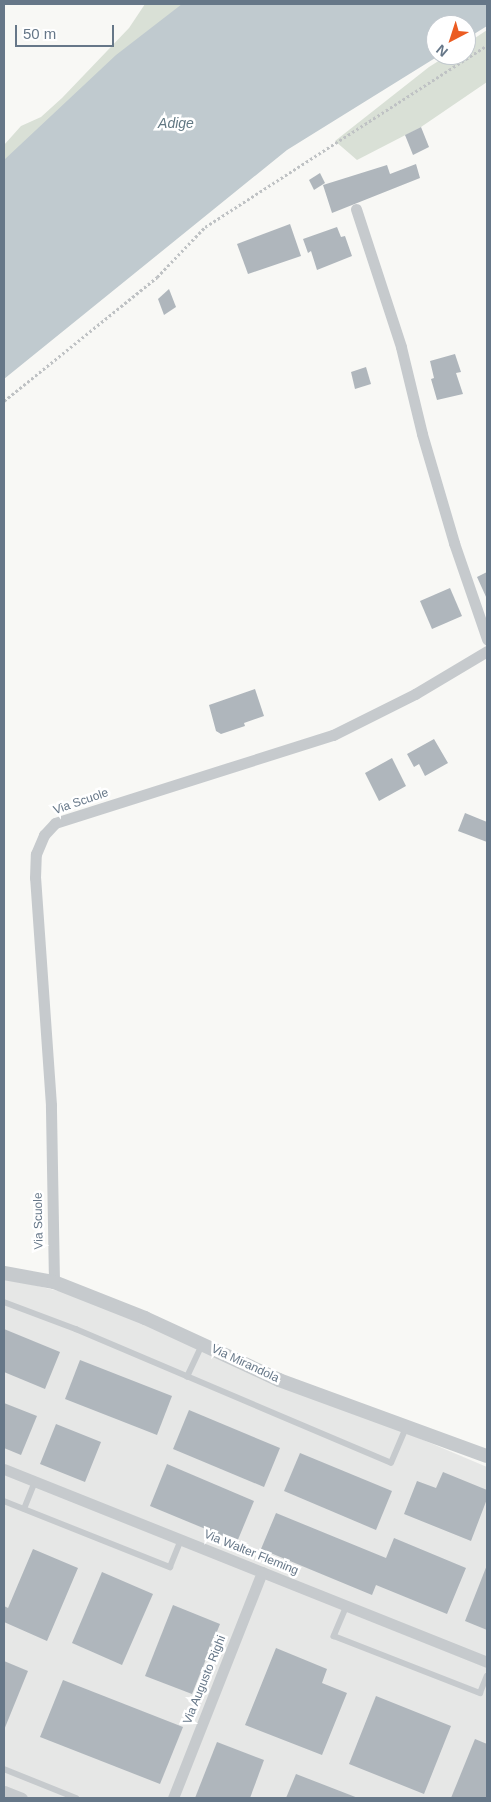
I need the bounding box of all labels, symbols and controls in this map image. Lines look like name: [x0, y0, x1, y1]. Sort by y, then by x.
scale bar: [18, 15, 116, 47]
north arrow: [426, 15, 476, 65]
text: 50 m: [23, 25, 56, 42]
text: N: [433, 41, 451, 60]
water label: Adige: [158, 115, 194, 131]
street label: Via Scuole: [52, 786, 110, 818]
street label: Via Scuole: [31, 1192, 47, 1250]
street label: Via Mirandola: [209, 1342, 281, 1386]
street label: Via Walter Fleming: [202, 1527, 300, 1579]
street label: Via Augusto Righi: [180, 1633, 230, 1727]

